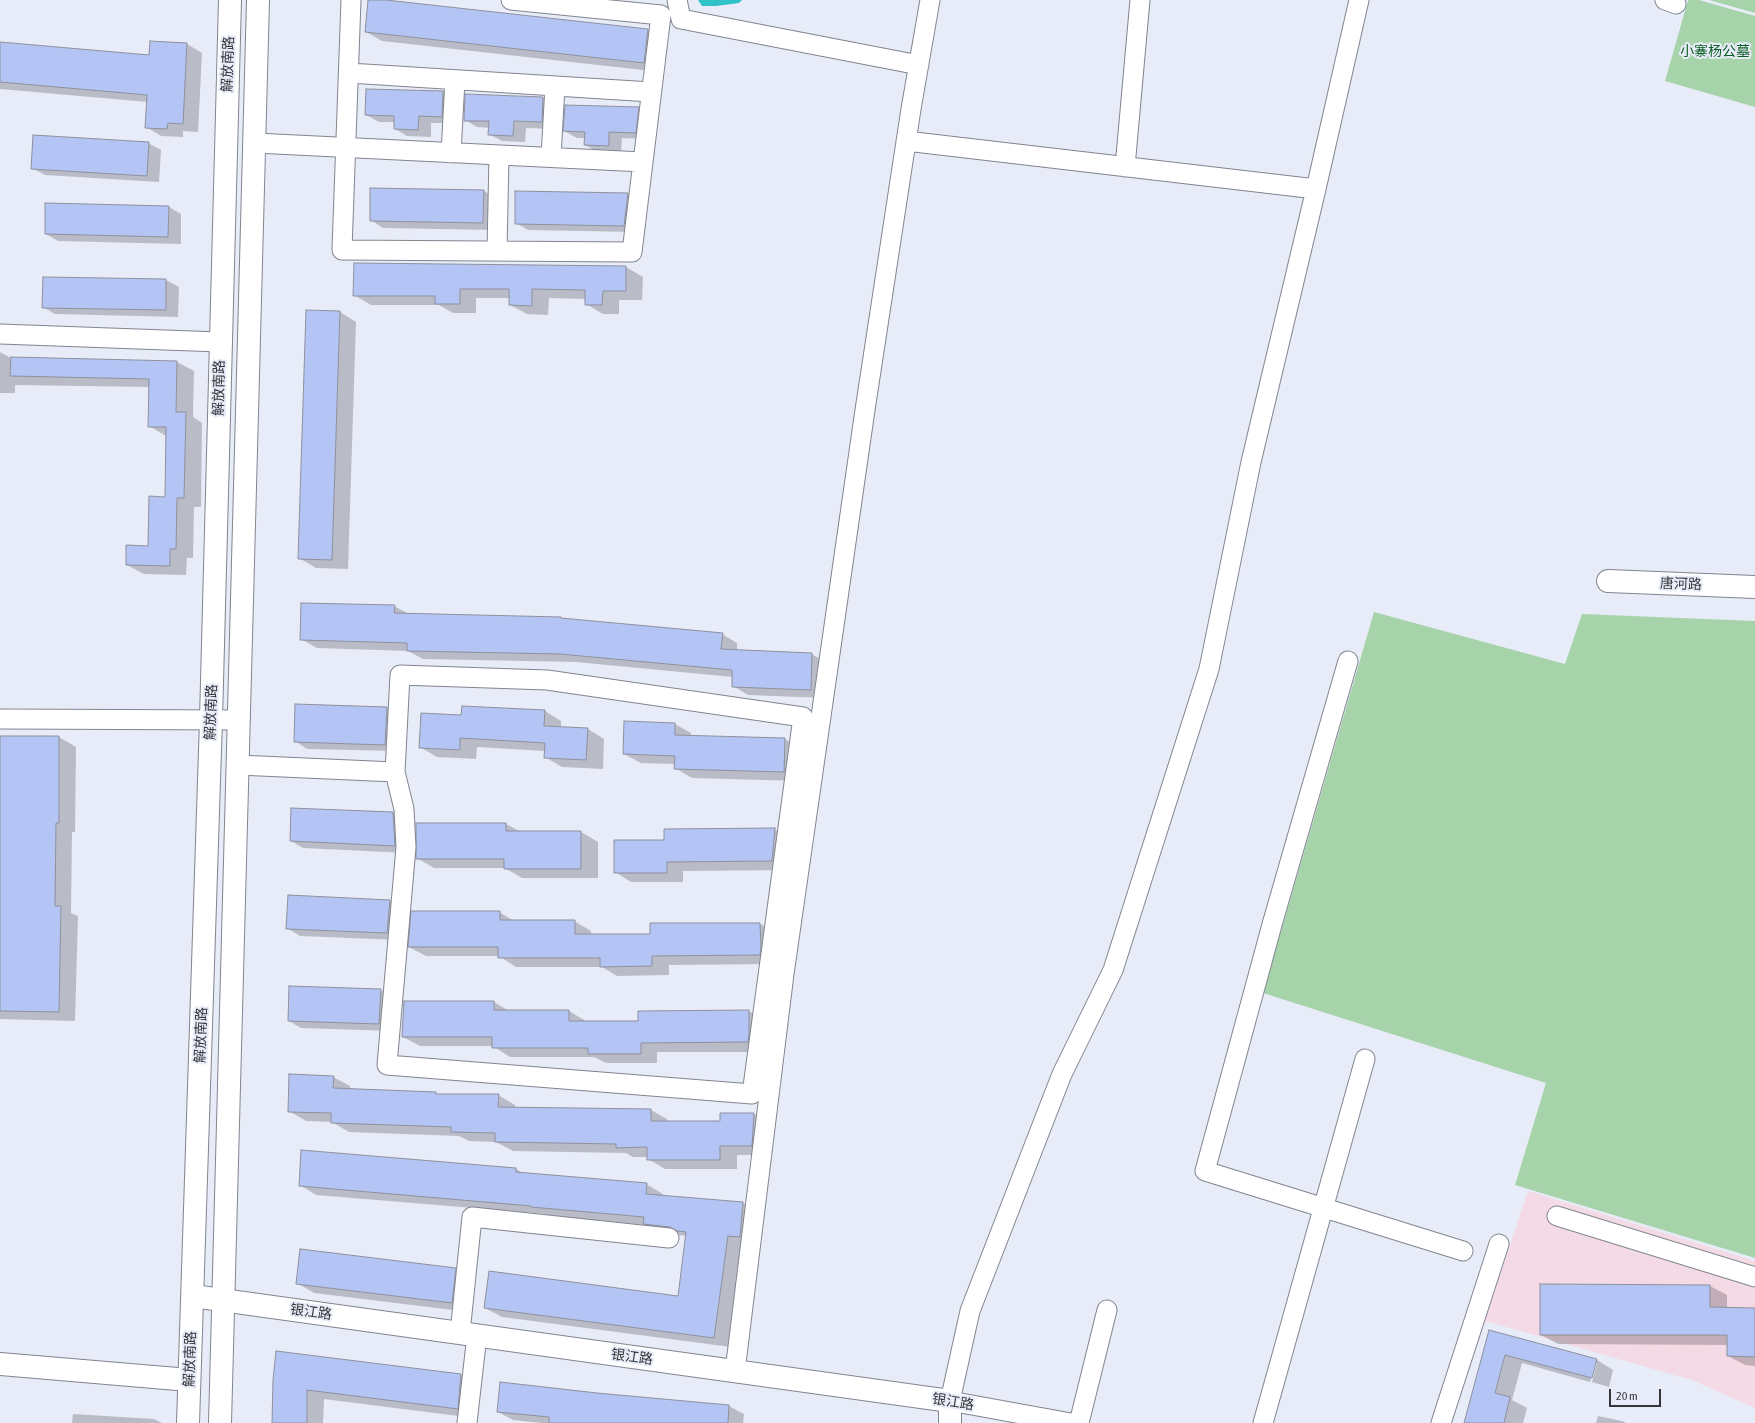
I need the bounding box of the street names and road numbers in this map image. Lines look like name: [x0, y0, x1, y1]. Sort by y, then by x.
street label: 解放南路: [219, 36, 237, 92]
street label: 解放南路: [210, 360, 228, 416]
street label: 唐河路: [1660, 575, 1702, 593]
street label: 解放南路: [202, 684, 220, 740]
street label: 解放南路: [192, 1007, 210, 1063]
street label: 银江路: [289, 1301, 333, 1323]
street label: 解放南路: [181, 1331, 199, 1387]
street label: 银江路: [610, 1346, 654, 1368]
street label: 银江路: [931, 1390, 975, 1414]

